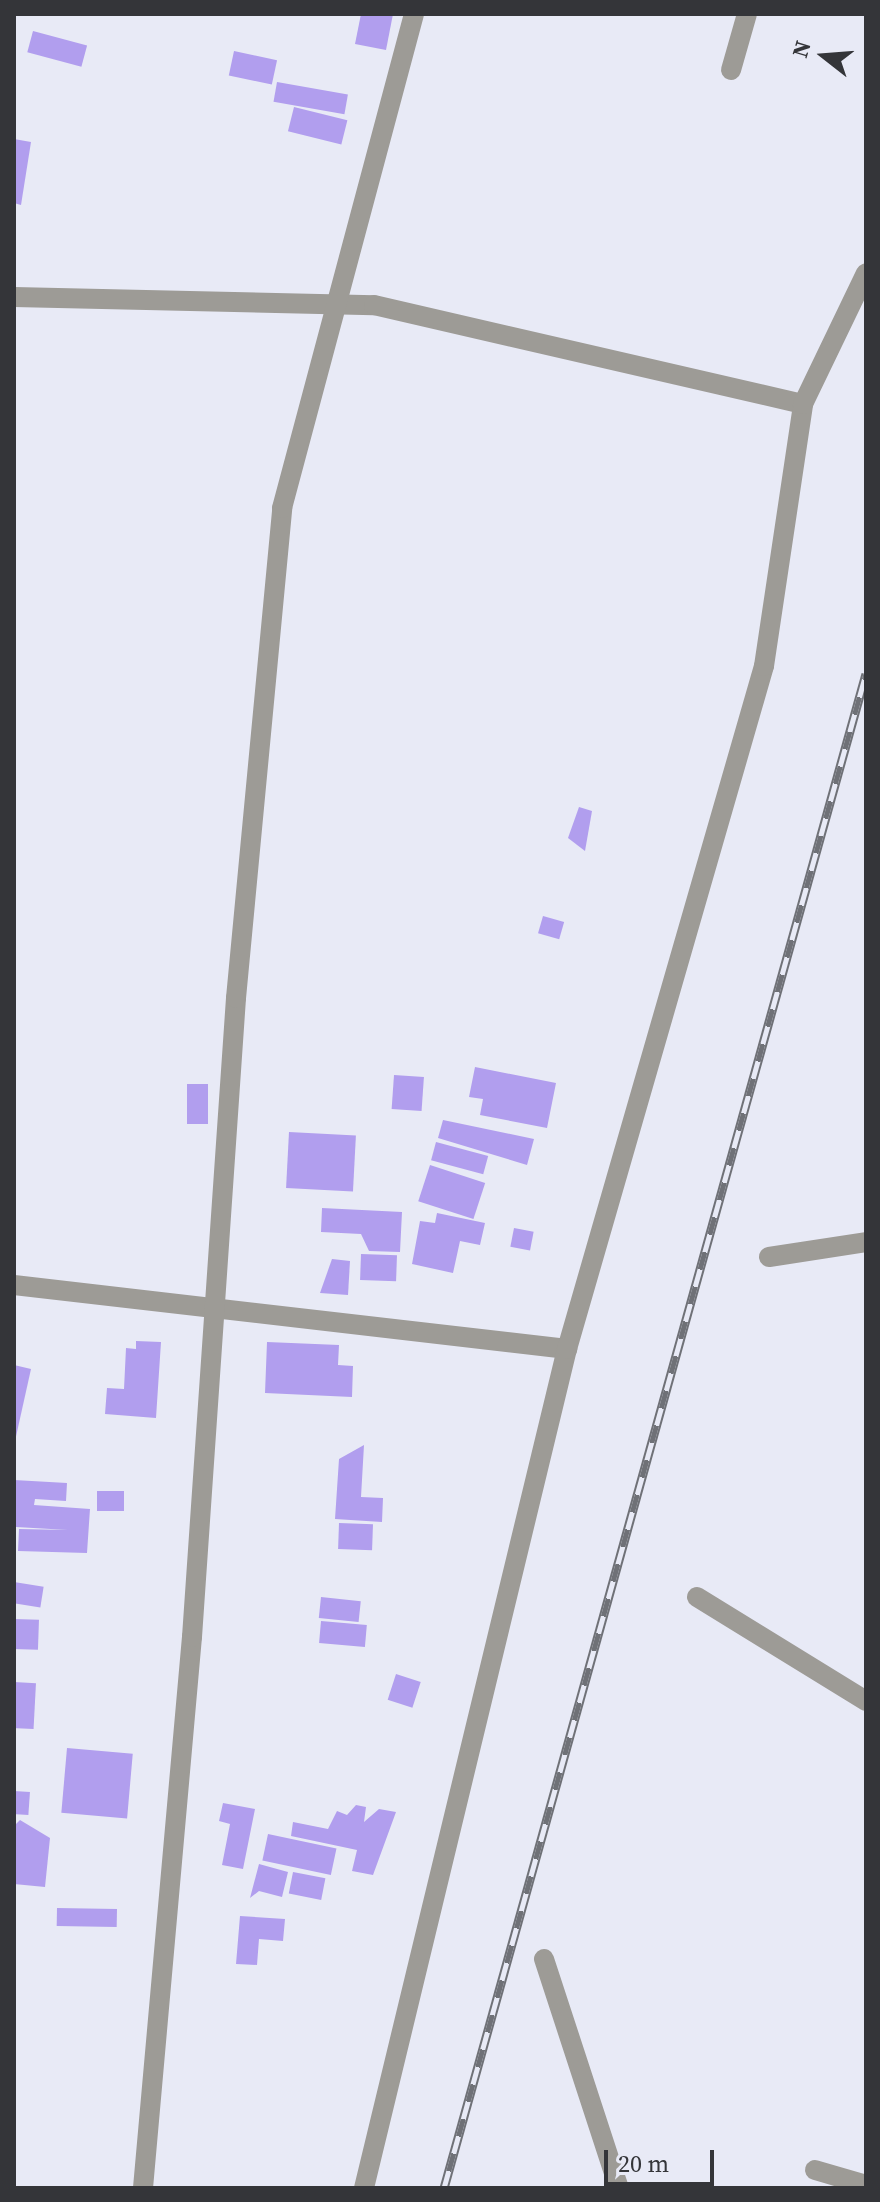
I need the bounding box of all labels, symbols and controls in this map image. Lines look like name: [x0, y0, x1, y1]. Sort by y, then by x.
north arrow: [784, 16, 864, 96]
text: N: [784, 37, 818, 61]
scale bar: [608, 2134, 718, 2184]
text: 20 m: [618, 2147, 669, 2180]

